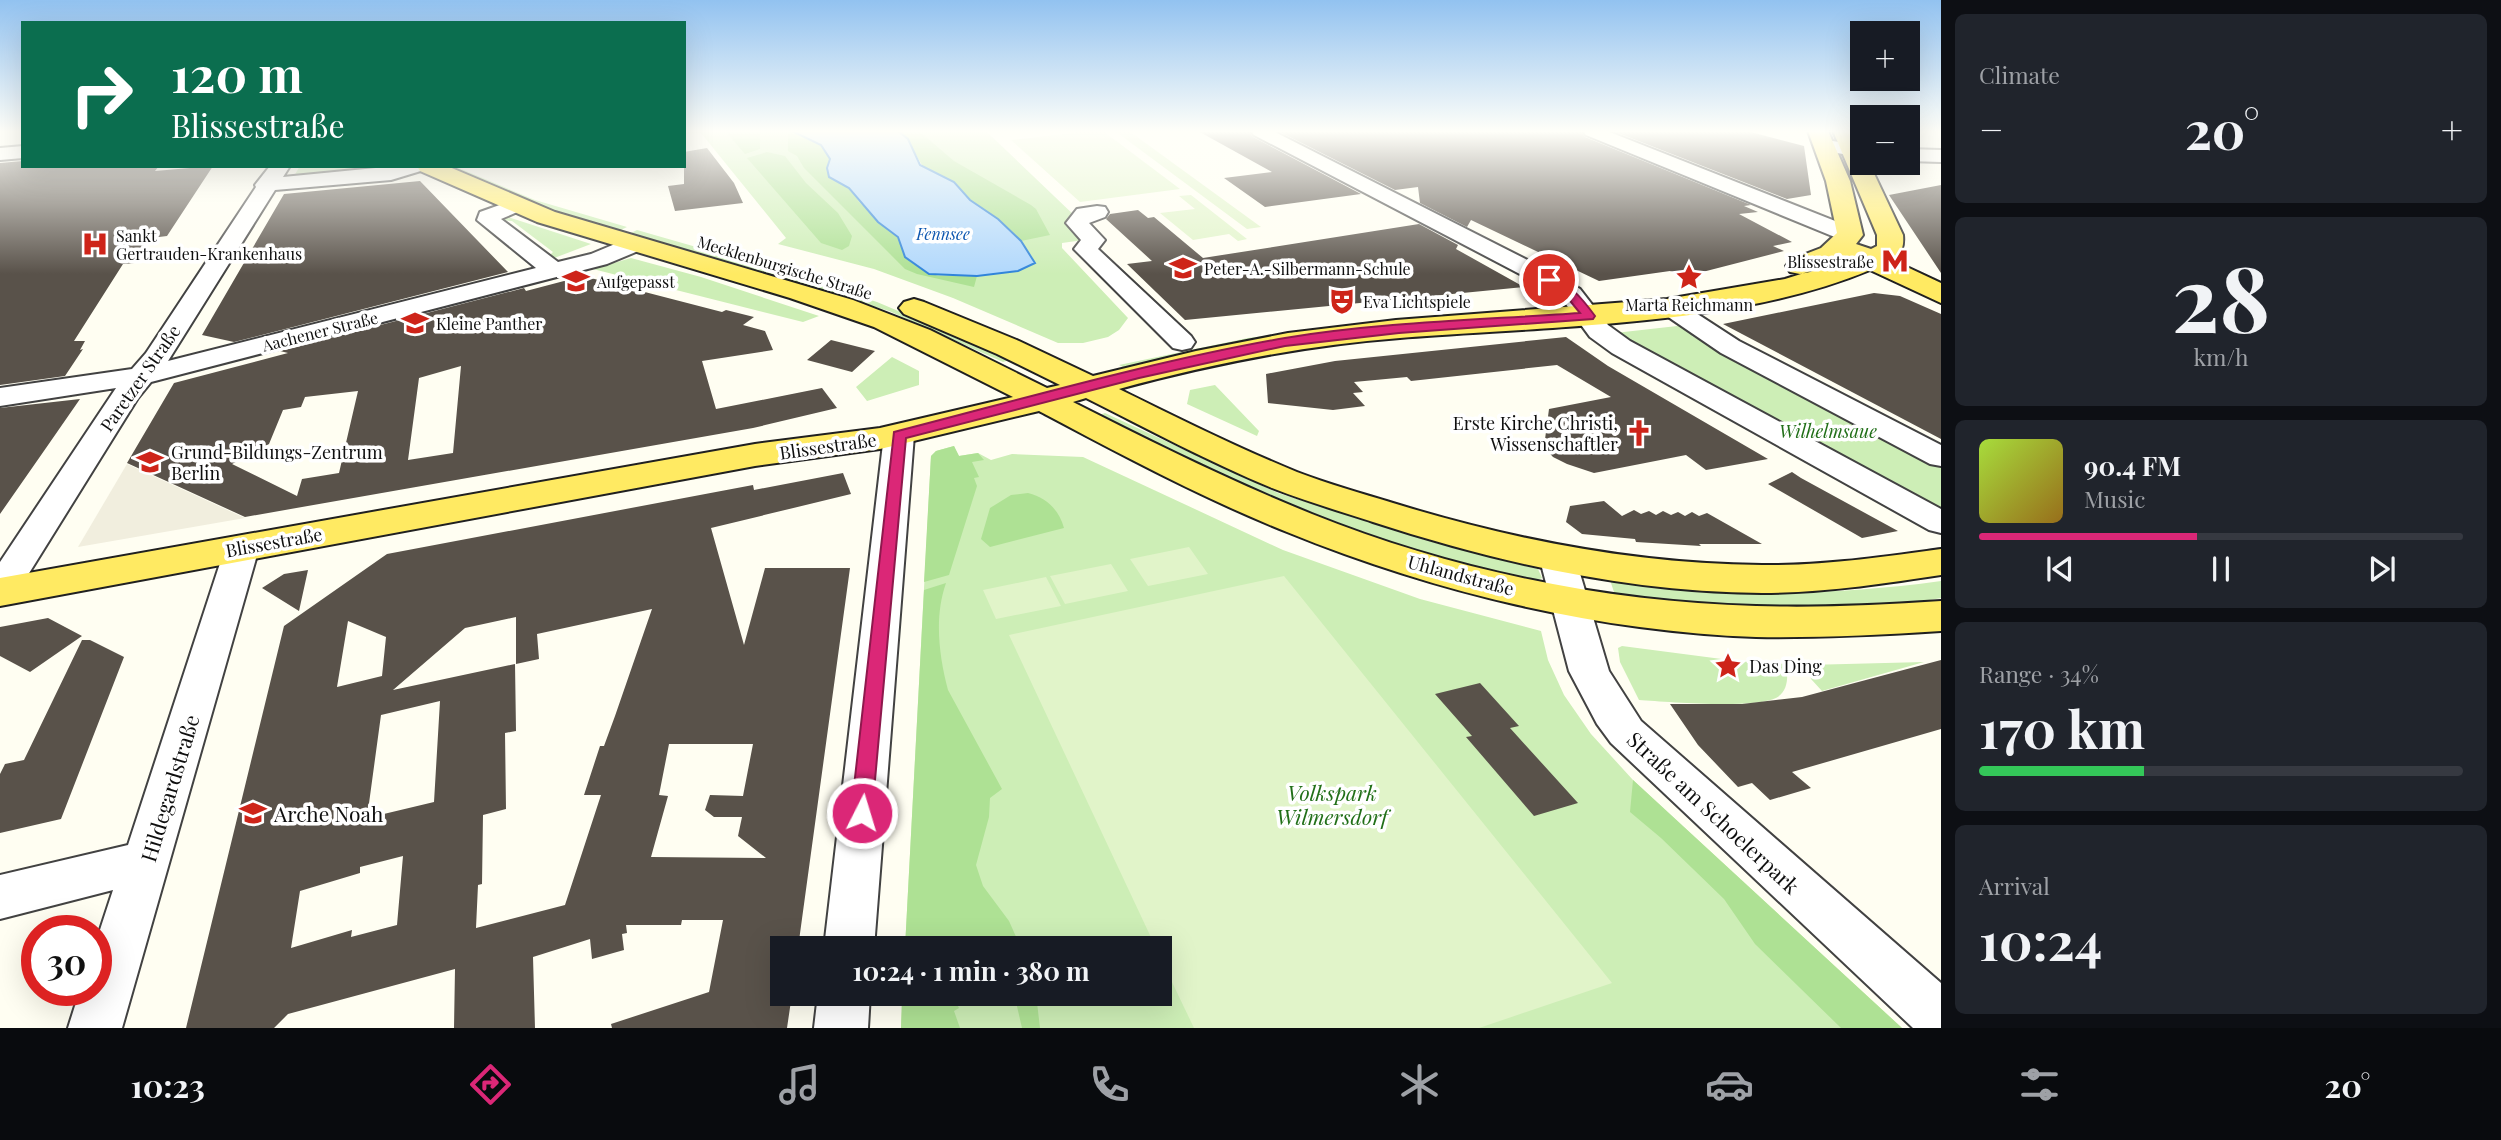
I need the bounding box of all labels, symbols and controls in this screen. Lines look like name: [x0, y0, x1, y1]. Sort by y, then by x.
map controls: [1850, 21, 1920, 175]
button: +: [1850, 21, 1920, 91]
text: 120 m: [171, 40, 303, 105]
icon: right: [56, 49, 147, 140]
text: Climate: [1979, 59, 2060, 90]
text: 20°: [2185, 94, 2260, 163]
text: Blissestraße: [171, 103, 345, 146]
text: −: [1979, 103, 2004, 154]
text: +: [2441, 103, 2463, 154]
button: −: [1850, 105, 1920, 175]
water label: Fennsee: [915, 223, 970, 244]
place label: Sankt Gertrauden-Krankenhaus: [116, 225, 302, 264]
hospital icon: Sankt Gertrauden-Krankenhaus: [80, 229, 110, 259]
street label: Mecklenburgische Straße: [695, 230, 875, 304]
text: 28: [2172, 235, 2270, 356]
metro station icon: Blissestraße: [1880, 246, 1910, 276]
pin: [1519, 250, 1579, 310]
place label: Blissestraße: [1787, 251, 1874, 272]
school or university icon: Peter-A.-Silbermann-Schule: [1168, 253, 1198, 283]
place label: Peter-A.-Silbermann-Schule: [1204, 258, 1411, 279]
icon: arrive: [1530, 261, 1568, 299]
place icon: Marta Reichmann: [1674, 262, 1704, 292]
school or university icon: Aufgepasst: [561, 266, 591, 296]
place label: Aufgepasst: [596, 271, 675, 292]
theatre icon: Eva Lichtspiele: [1327, 286, 1357, 316]
place label: Eva Lichtspiele: [1363, 291, 1471, 312]
place label: Marta Reichmann: [1625, 294, 1753, 315]
street label: Aachener Straße: [259, 306, 380, 356]
school or university icon: Kleine Panther: [400, 308, 430, 338]
place label: Kleine Panther: [436, 313, 542, 334]
street label: Paretzer Straße: [94, 320, 186, 436]
text: km/h: [2193, 341, 2249, 372]
place label: Erste Kirche Christi, Wissenschaftler: [1453, 411, 1618, 456]
church icon: Erste Kirche Christi, Wissenschaftler: [1624, 418, 1654, 448]
park label: Wilhelmsaue: [1779, 419, 1877, 443]
street label: Blissestraße: [778, 427, 878, 465]
place label: Grund-Bildungs-Zentrum Berlin: [171, 440, 383, 485]
school or university icon: Grund-Bildungs-Zentrum Berlin: [135, 447, 165, 477]
text: 90.4 FM: [2084, 448, 2181, 483]
text: Music: [2084, 483, 2145, 514]
street label: Blissestraße: [224, 522, 324, 562]
street label: Uhlandstraße: [1405, 549, 1517, 601]
icon: previous: [2041, 550, 2079, 588]
icon: pause: [2202, 550, 2240, 588]
icon: next: [2363, 550, 2401, 588]
place icon: Das Ding: [1713, 651, 1743, 681]
place label: Das Ding: [1749, 654, 1822, 678]
text: Range · 34%: [1979, 658, 2099, 689]
text: 170 km: [1979, 693, 2145, 762]
street label: Hildegardstraße: [133, 711, 205, 865]
street label: Straße am Schoelerpark: [1622, 725, 1807, 900]
position arrow: [825, 776, 899, 850]
park label: Volkspark Wilmersdorf: [1276, 778, 1392, 830]
school or university icon: Arche Noah: [238, 798, 268, 828]
place label: Arche Noah: [273, 799, 384, 827]
text: Arrival: [1979, 870, 2050, 901]
text: 10:24: [1979, 905, 2102, 974]
speed limit sign: 30: [21, 915, 112, 1006]
text: 10:24 · 1 min · 380 m: [852, 953, 1090, 988]
icon: directions: [466, 1060, 515, 1109]
icon: music: [775, 1060, 824, 1109]
icon: phone: [1085, 1060, 1134, 1109]
icon: climate: [1395, 1060, 1444, 1109]
icon: car: [1705, 1060, 1754, 1109]
icon: filters: [2015, 1060, 2064, 1109]
text: 10:23: [130, 1063, 205, 1106]
text: 20°: [2324, 1063, 2371, 1106]

